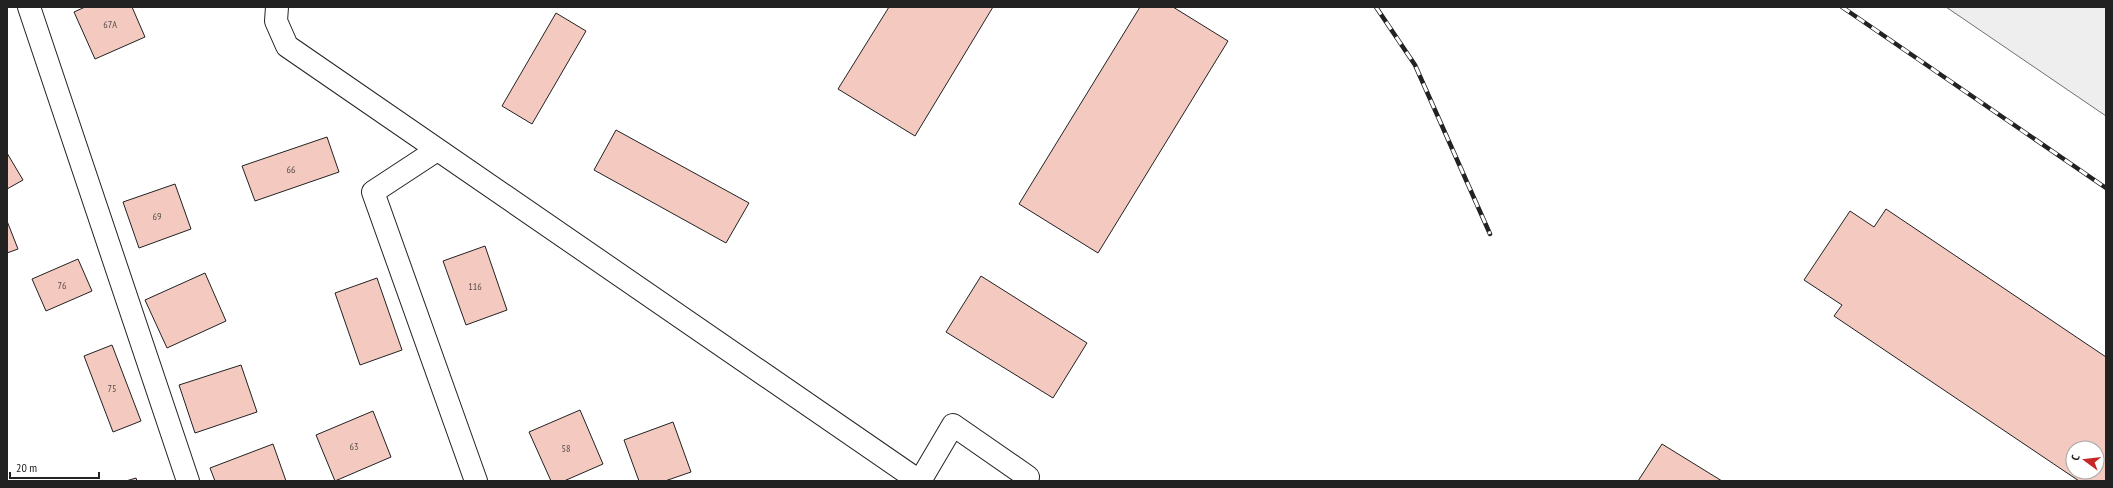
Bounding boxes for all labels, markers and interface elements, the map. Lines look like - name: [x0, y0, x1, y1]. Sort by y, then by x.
- house number: 67А: [103, 18, 117, 31]
- house number: 66: [287, 163, 296, 176]
- house number: 69: [153, 210, 162, 223]
- house number: 76: [58, 279, 67, 292]
- house number: 116: [468, 280, 482, 293]
- house number: 75: [108, 382, 117, 395]
- house number: 63: [350, 440, 359, 453]
- north arrow: [2065, 440, 2105, 480]
- house number: 58: [562, 442, 571, 455]
- text: С: [2068, 453, 2083, 462]
- scale bar: [10, 454, 99, 480]
- text: 20 m: [16, 460, 37, 475]

